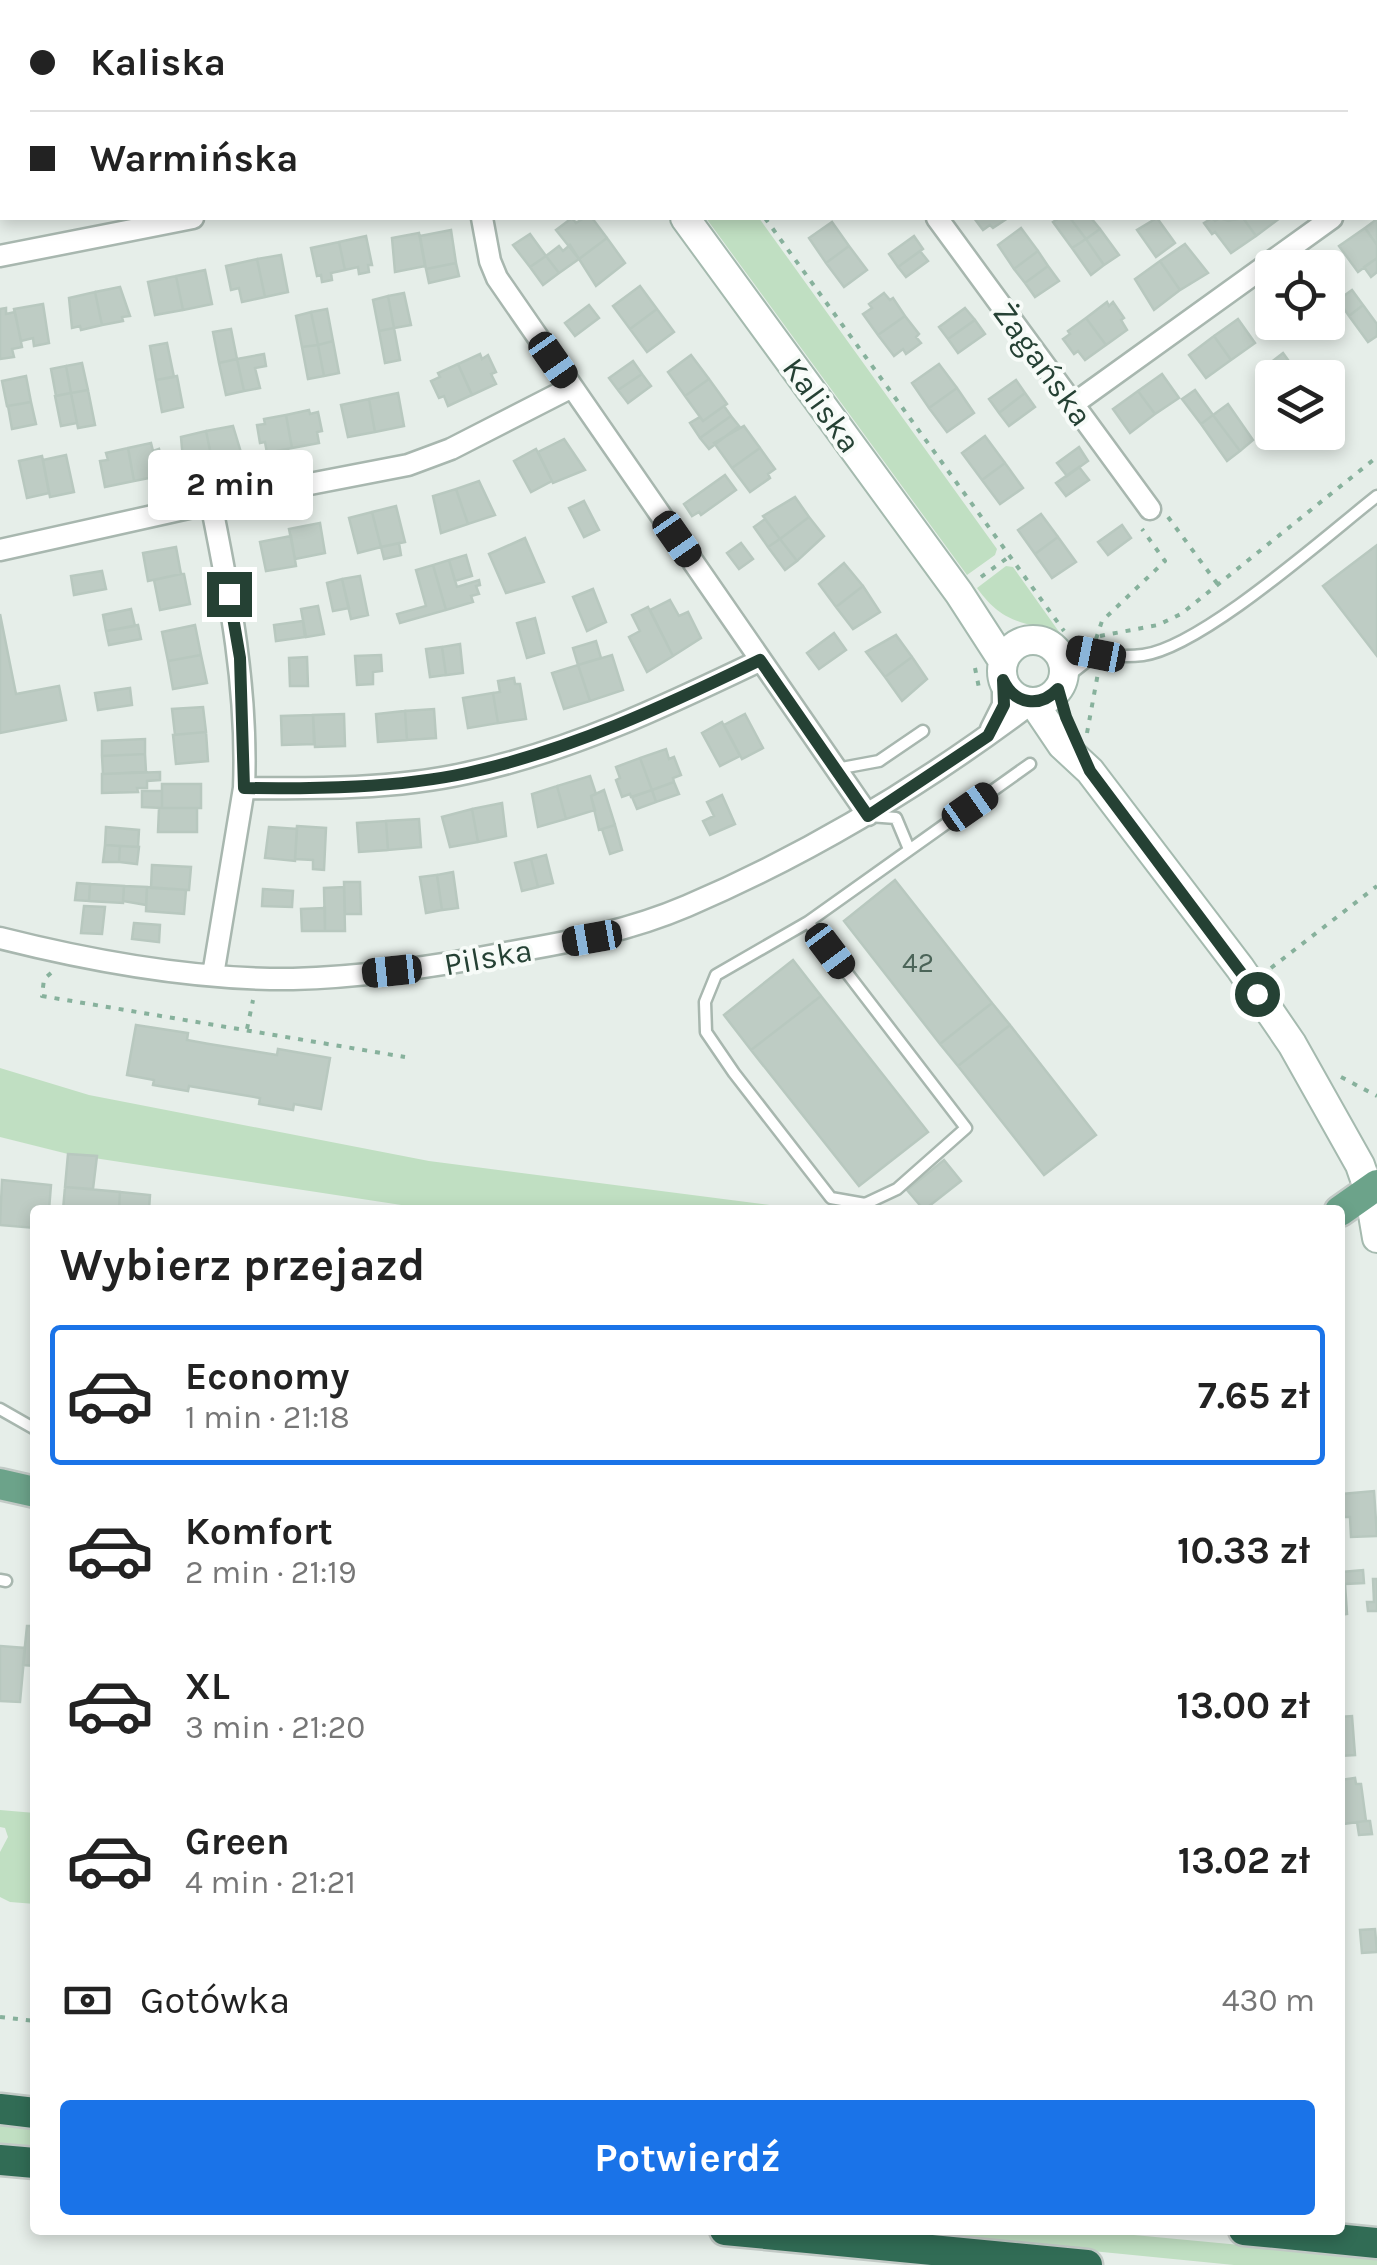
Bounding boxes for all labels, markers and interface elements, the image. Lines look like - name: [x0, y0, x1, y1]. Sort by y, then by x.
- text: Kaliska: [90, 40, 226, 85]
- text: Warmińska: [90, 136, 299, 181]
- map controls: [1255, 250, 1345, 450]
- button: locate: [1255, 250, 1345, 340]
- street label: Żagańska: [985, 295, 1100, 433]
- car: [524, 327, 582, 393]
- street label: Kaliska: [775, 351, 868, 460]
- button: layers: [1255, 360, 1345, 450]
- callout: 2 min: [146, 449, 312, 519]
- text: 2 min: [186, 466, 275, 503]
- car: [648, 506, 706, 572]
- route end: [207, 572, 252, 617]
- car: [1064, 634, 1128, 674]
- car: [937, 778, 1003, 836]
- car: [560, 918, 624, 958]
- car: [800, 918, 860, 984]
- street label: Pilska: [441, 932, 535, 983]
- house number: 42: [902, 946, 934, 979]
- car: [361, 953, 423, 989]
- route start: [1235, 972, 1280, 1017]
- text: Wybierz przejazd: [60, 1239, 425, 1291]
- icon: car: [65, 1350, 155, 1440]
- text: Economy: [185, 1354, 349, 1399]
- text: 7.65 zł: [1198, 1373, 1310, 1418]
- text: 1 min · 21:18: [185, 1399, 350, 1436]
- icon: car: [65, 1505, 155, 1595]
- text: Komfort: [185, 1509, 333, 1554]
- text: 10.33 zł: [1177, 1528, 1310, 1573]
- text: 2 min · 21:19: [185, 1554, 356, 1591]
- icon: car: [65, 1660, 155, 1750]
- text: XL: [185, 1664, 230, 1709]
- text: 13.00 zł: [1177, 1683, 1310, 1728]
- text: 3 min · 21:20: [185, 1709, 365, 1746]
- icon: car: [65, 1815, 155, 1905]
- text: Green: [185, 1819, 290, 1864]
- text: 13.02 zł: [1178, 1838, 1310, 1883]
- text: 4 min · 21:21: [185, 1864, 356, 1901]
- icon: cash: [60, 1973, 115, 2028]
- text: Gotówka: [140, 1978, 290, 2023]
- text: 430 m: [1222, 1982, 1315, 2019]
- button: Potwierdź: [60, 2100, 1315, 2215]

